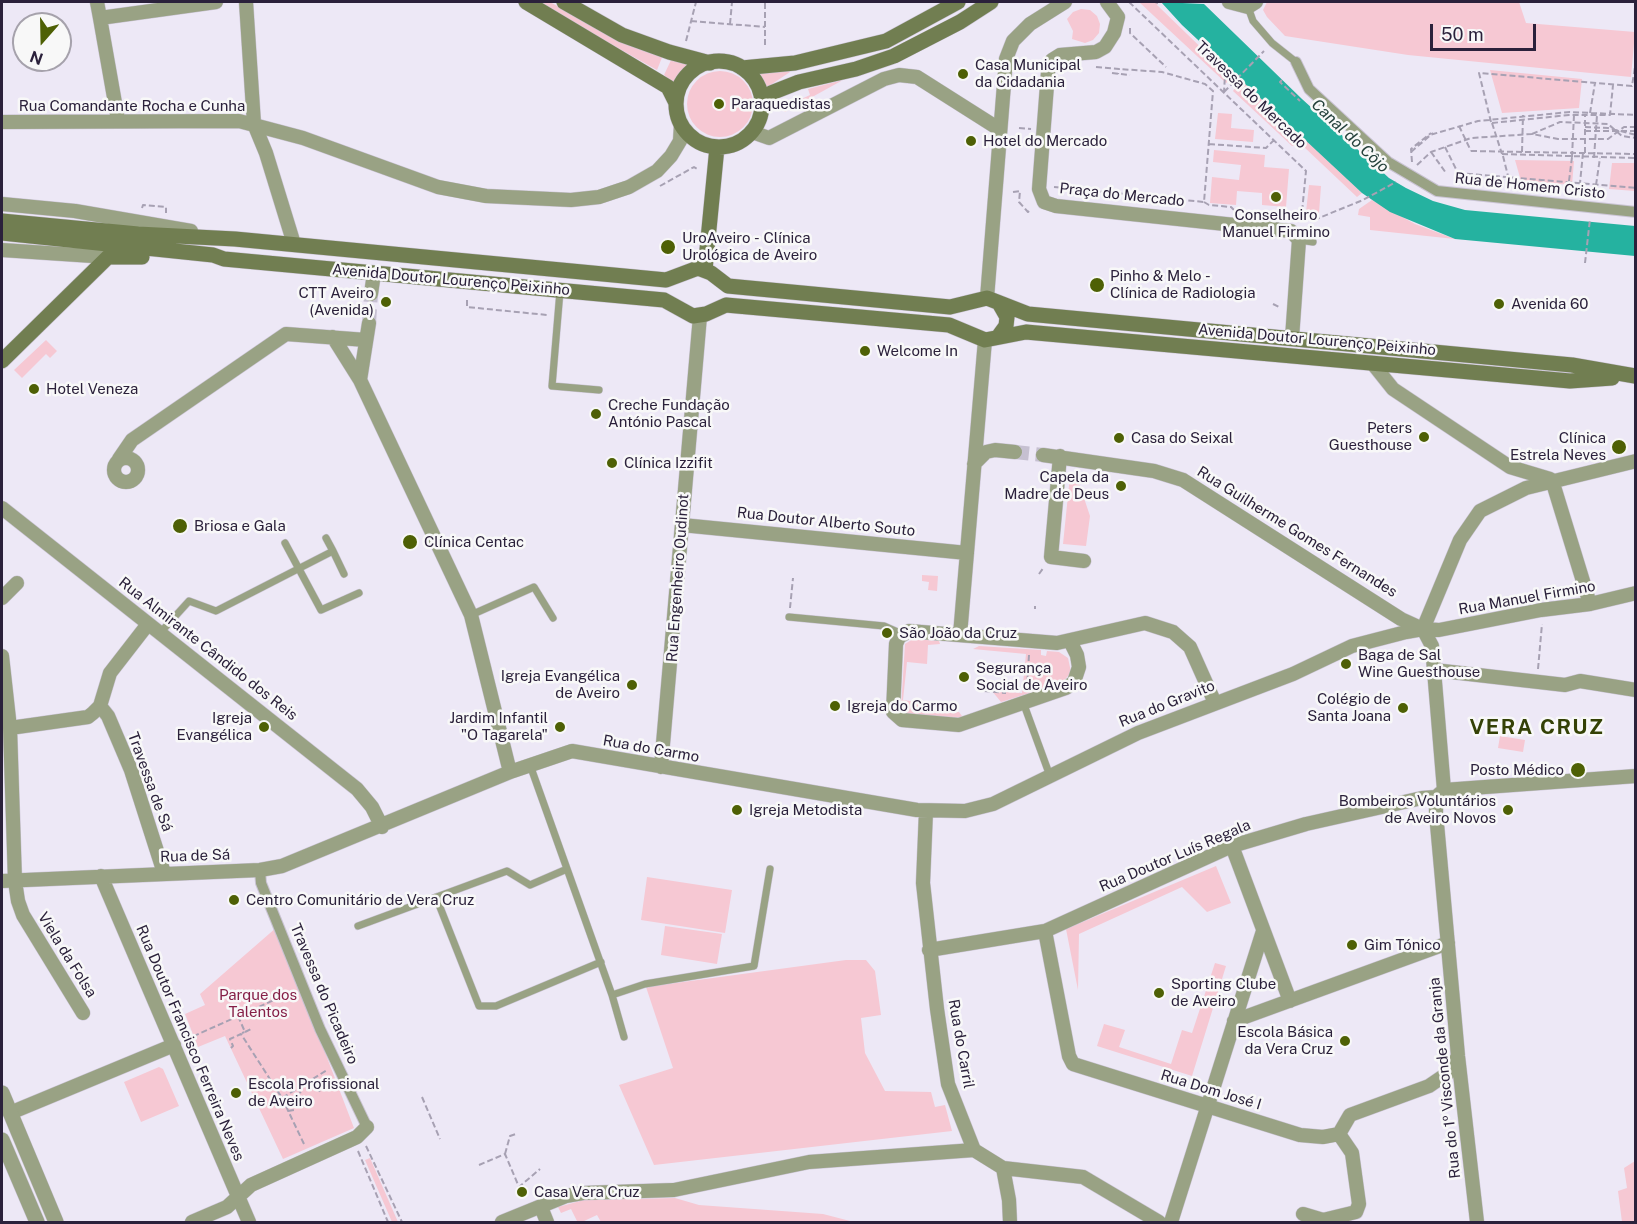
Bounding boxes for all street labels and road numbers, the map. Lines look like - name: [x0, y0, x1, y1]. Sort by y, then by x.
- street label: Travessa do Mercado: [1192, 37, 1310, 153]
- street label: Rua Comandante Rocha e Cunha: [19, 97, 245, 115]
- street label: Rua de Homem Cristo: [1454, 169, 1606, 203]
- street label: Praça do Mercado: [1059, 179, 1185, 211]
- street label: Avenida Doutor Lourenço Peixinho: [331, 261, 571, 299]
- street label: Avenida Doutor Lourenço Peixinho: [1197, 321, 1437, 359]
- street label: Rua Guilherme Gomes Fernandes: [1194, 463, 1400, 601]
- street label: Rua Engenheiro Oudinot: [663, 493, 693, 663]
- street label: Rua Doutor Alberto Souto: [736, 504, 916, 540]
- street label: Rua Almirante Cândido dos Reis: [115, 574, 301, 724]
- street label: Rua Manuel Firmino: [1457, 577, 1597, 619]
- street label: Rua do Gravito: [1116, 677, 1218, 731]
- street label: Travessa de Sá: [124, 730, 176, 834]
- street label: Rua do Carmo: [601, 732, 701, 766]
- street label: Rua Doutor Luís Regala: [1097, 816, 1253, 896]
- street label: Rua de Sá: [160, 846, 230, 866]
- street label: Viela da Folsa: [34, 909, 100, 1001]
- street label: Travessa do Picadeiro: [286, 921, 362, 1067]
- street label: Rua Doutor Francisco Ferreira Neves: [132, 922, 248, 1164]
- street label: Rua do 1º Visconde da Granja: [1425, 977, 1465, 1179]
- street label: Rua do Carril: [944, 998, 978, 1090]
- street label: Rua Dom José I: [1158, 1066, 1264, 1114]

